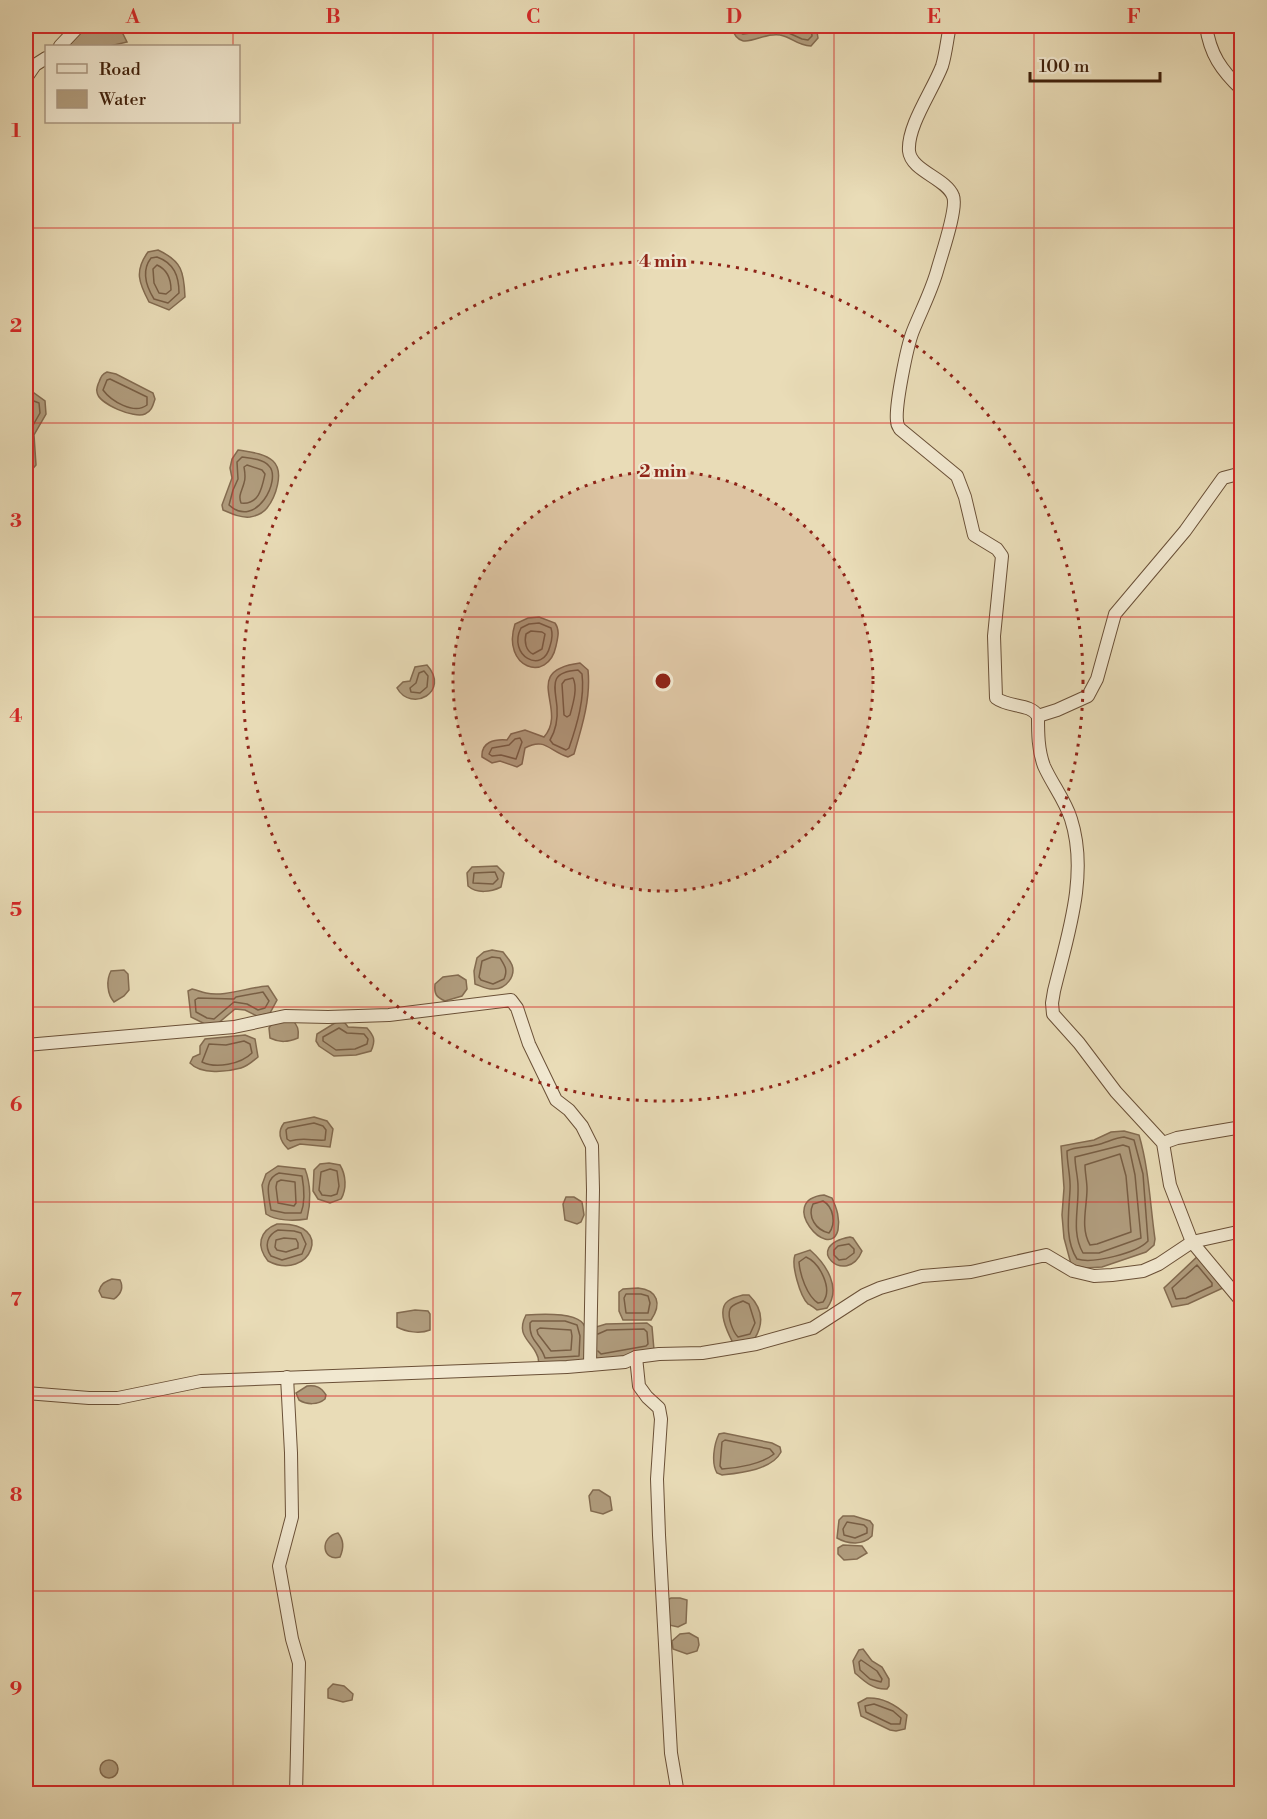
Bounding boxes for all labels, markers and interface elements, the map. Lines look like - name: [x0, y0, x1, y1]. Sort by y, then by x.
- text: A: [125, 5, 141, 30]
- text: B: [325, 5, 341, 30]
- text: C: [526, 5, 540, 30]
- text: D: [726, 5, 742, 30]
- text: E: [927, 5, 941, 30]
- text: F: [1127, 5, 1141, 30]
- legend: [45, 45, 240, 123]
- scale bar: [1030, 45, 1160, 83]
- text: 100 m: [1039, 55, 1090, 78]
- text: Road: [99, 58, 142, 81]
- text: Water: [98, 88, 147, 111]
- text: 1: [11, 119, 21, 144]
- text: 4 min: [639, 250, 687, 273]
- text: 2: [10, 314, 22, 339]
- text: 2 min: [639, 460, 687, 483]
- text: 3: [10, 509, 22, 534]
- centre of rings: [653, 671, 673, 691]
- text: 4: [9, 704, 23, 729]
- text: 5: [10, 898, 22, 923]
- text: 6: [10, 1093, 23, 1118]
- text: 7: [10, 1288, 22, 1313]
- text: 8: [10, 1483, 23, 1508]
- text: 9: [10, 1677, 22, 1702]

